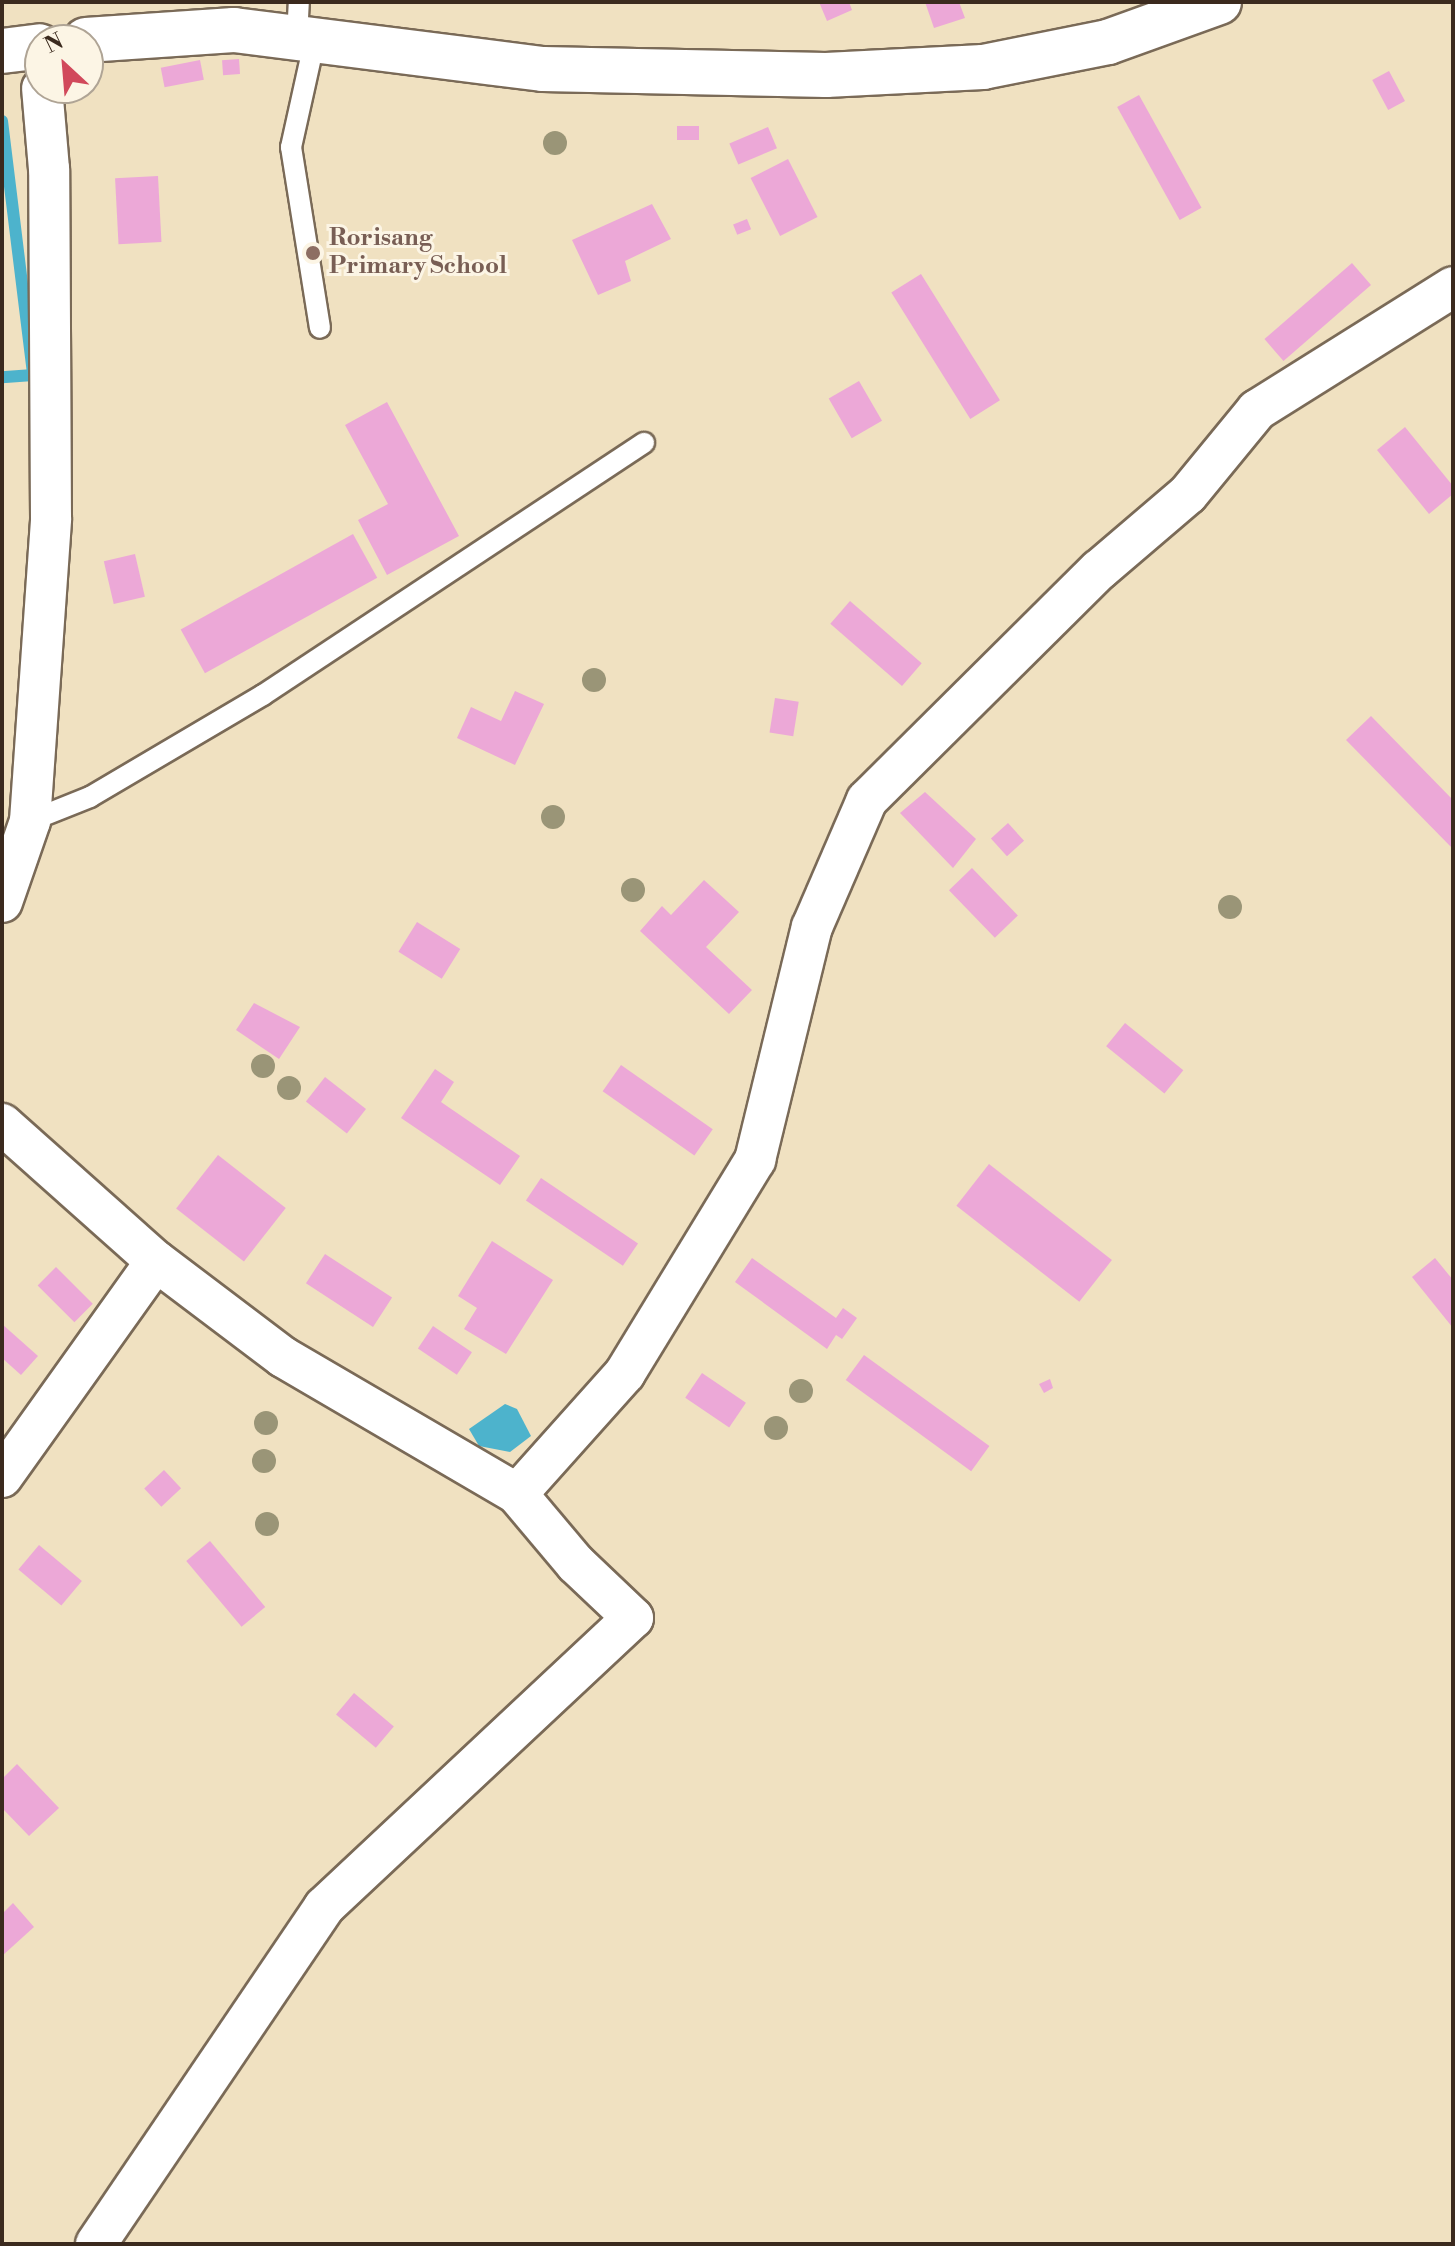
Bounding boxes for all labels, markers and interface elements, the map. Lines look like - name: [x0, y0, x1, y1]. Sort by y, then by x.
- north arrow: [24, 24, 104, 104]
- text: N: [40, 28, 68, 60]
- place label: Rorisang Primary School: [329, 225, 507, 281]
- marker: Rorisang Primary School: [304, 244, 322, 262]

